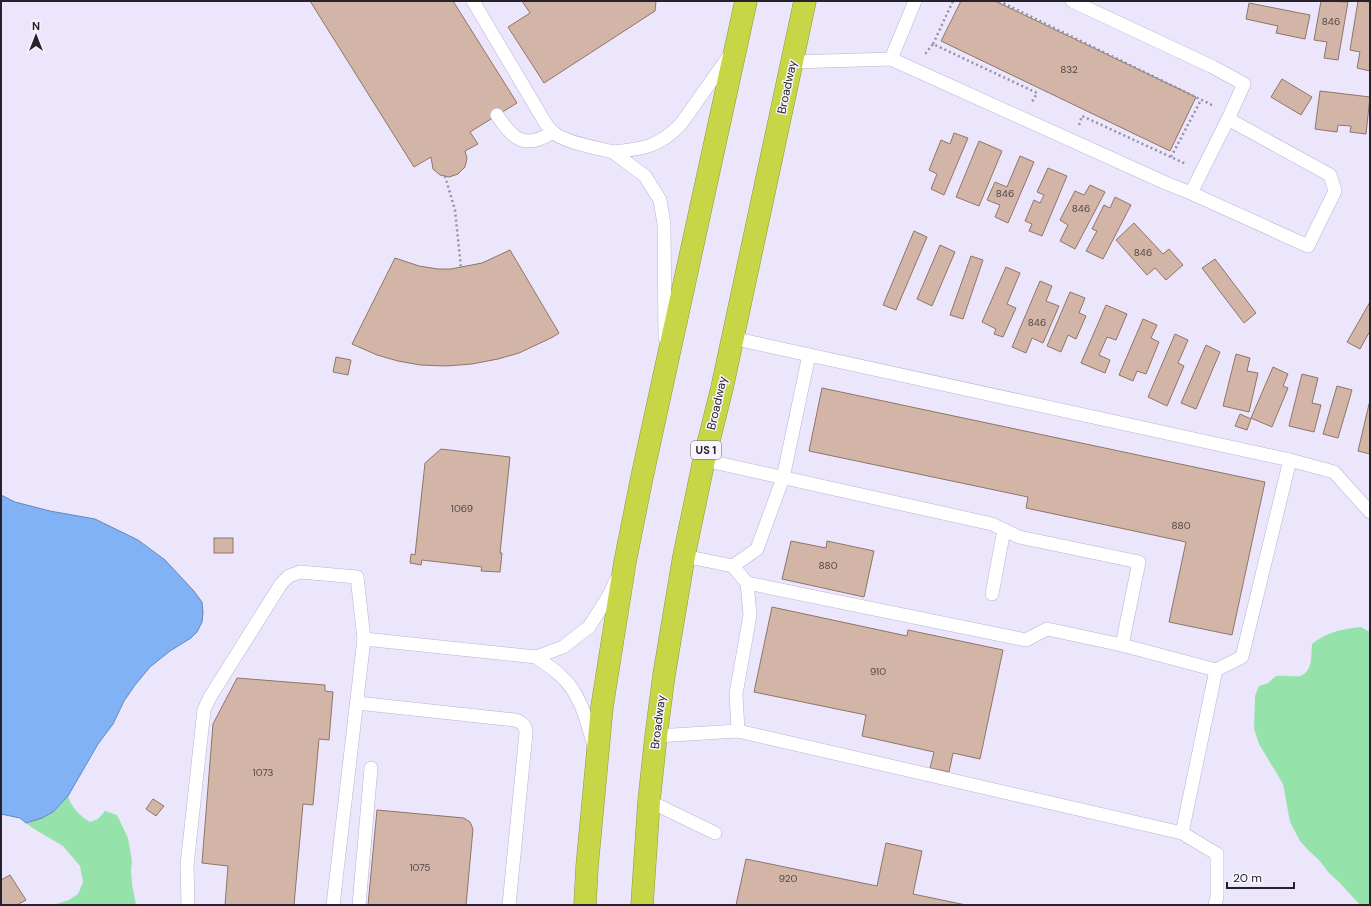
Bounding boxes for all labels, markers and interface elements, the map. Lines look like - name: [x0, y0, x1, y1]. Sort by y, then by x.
- house number: 846: [1322, 15, 1340, 28]
- north arrow: [16, 16, 56, 56]
- text: N: [32, 19, 40, 33]
- street label: Broadway: [774, 58, 801, 115]
- house number: 832: [1060, 63, 1078, 76]
- house number: 846: [996, 187, 1014, 200]
- house number: 846: [1072, 202, 1090, 215]
- house number: 846: [1134, 246, 1152, 259]
- house number: 846: [1028, 316, 1046, 329]
- street label: Broadway: [703, 374, 731, 431]
- road number: US 1: [691, 441, 721, 459]
- house number: 1069: [451, 502, 473, 515]
- house number: 880: [1172, 519, 1191, 532]
- house number: 880: [819, 559, 838, 572]
- house number: 910: [870, 665, 886, 678]
- street label: Broadway: [647, 694, 669, 750]
- house number: 1073: [253, 766, 273, 779]
- house number: 1075: [410, 861, 430, 874]
- scale bar: [1227, 864, 1294, 890]
- text: 20 m: [1233, 870, 1262, 886]
- house number: 920: [779, 872, 797, 885]

